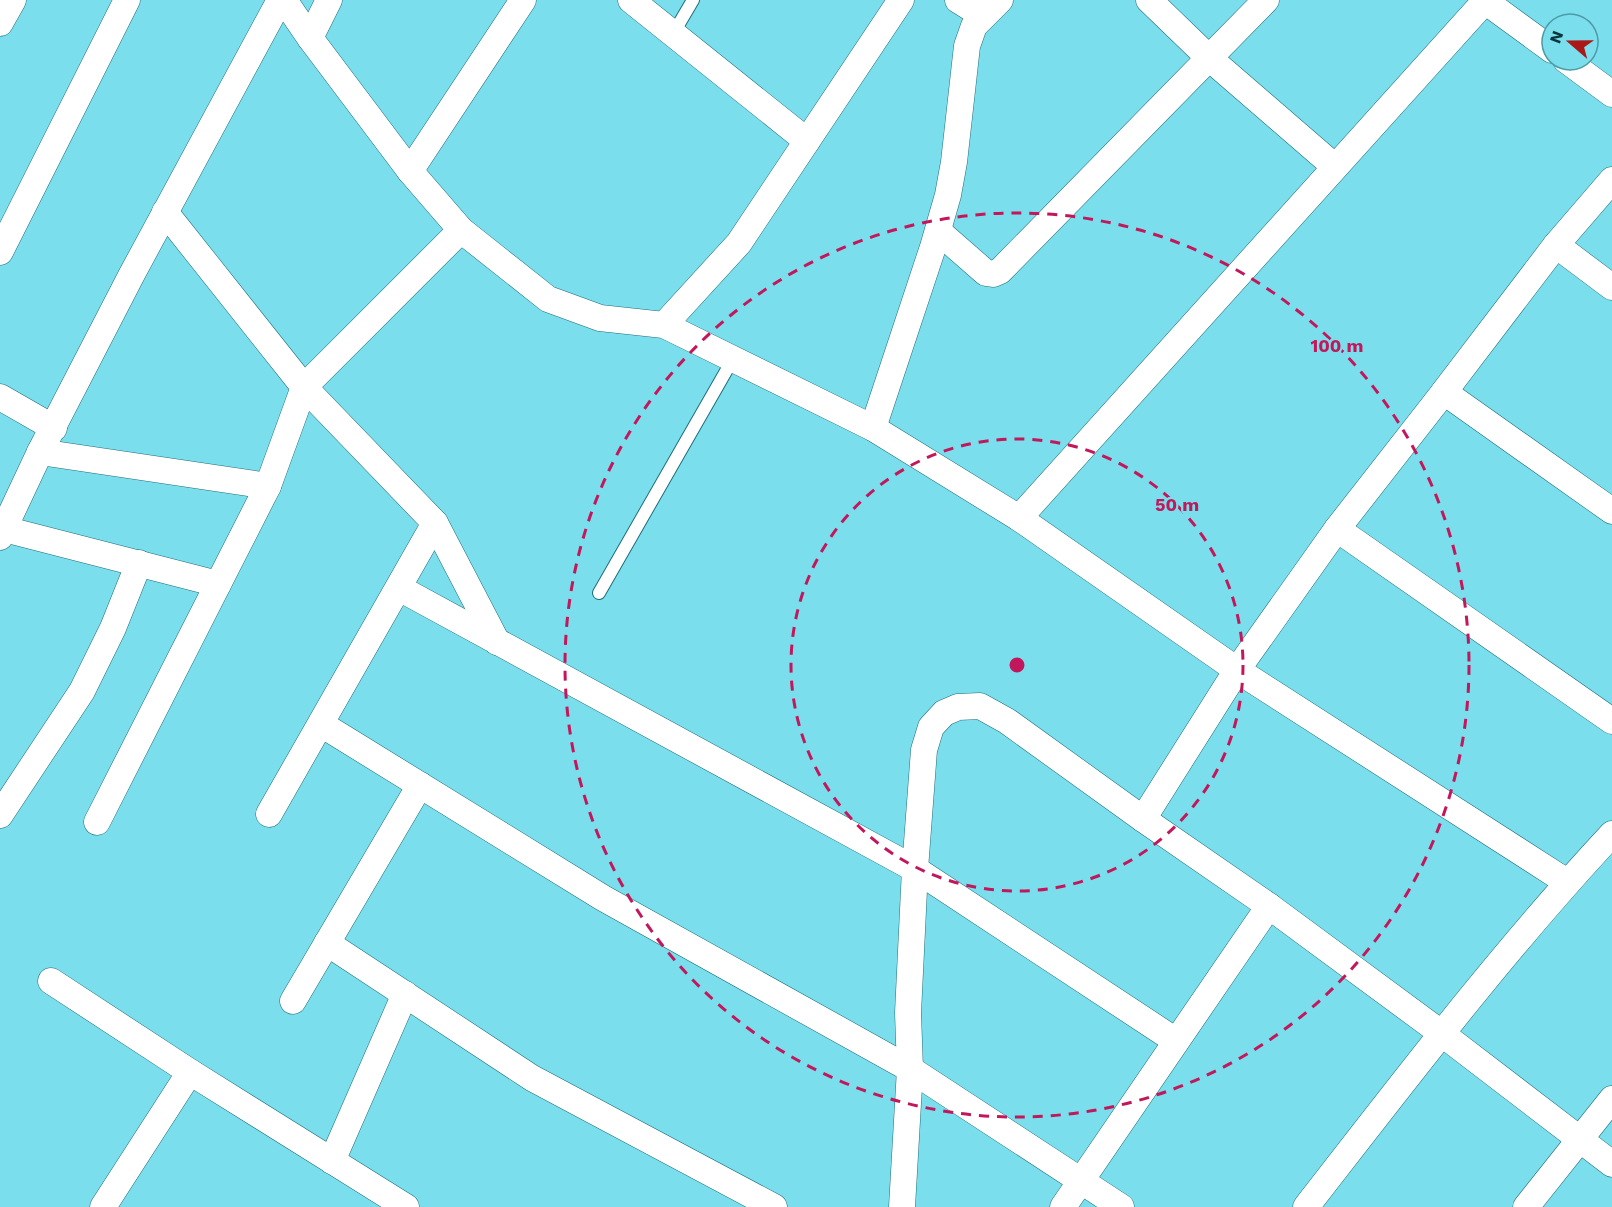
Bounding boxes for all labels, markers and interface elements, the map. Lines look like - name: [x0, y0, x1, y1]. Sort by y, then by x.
- north arrow: [1540, 12, 1600, 72]
- text: N: [1545, 28, 1567, 46]
- text: 100 m: [1310, 335, 1364, 356]
- text: 50 m: [1155, 494, 1199, 515]
- centre of rings: [1007, 655, 1027, 675]

